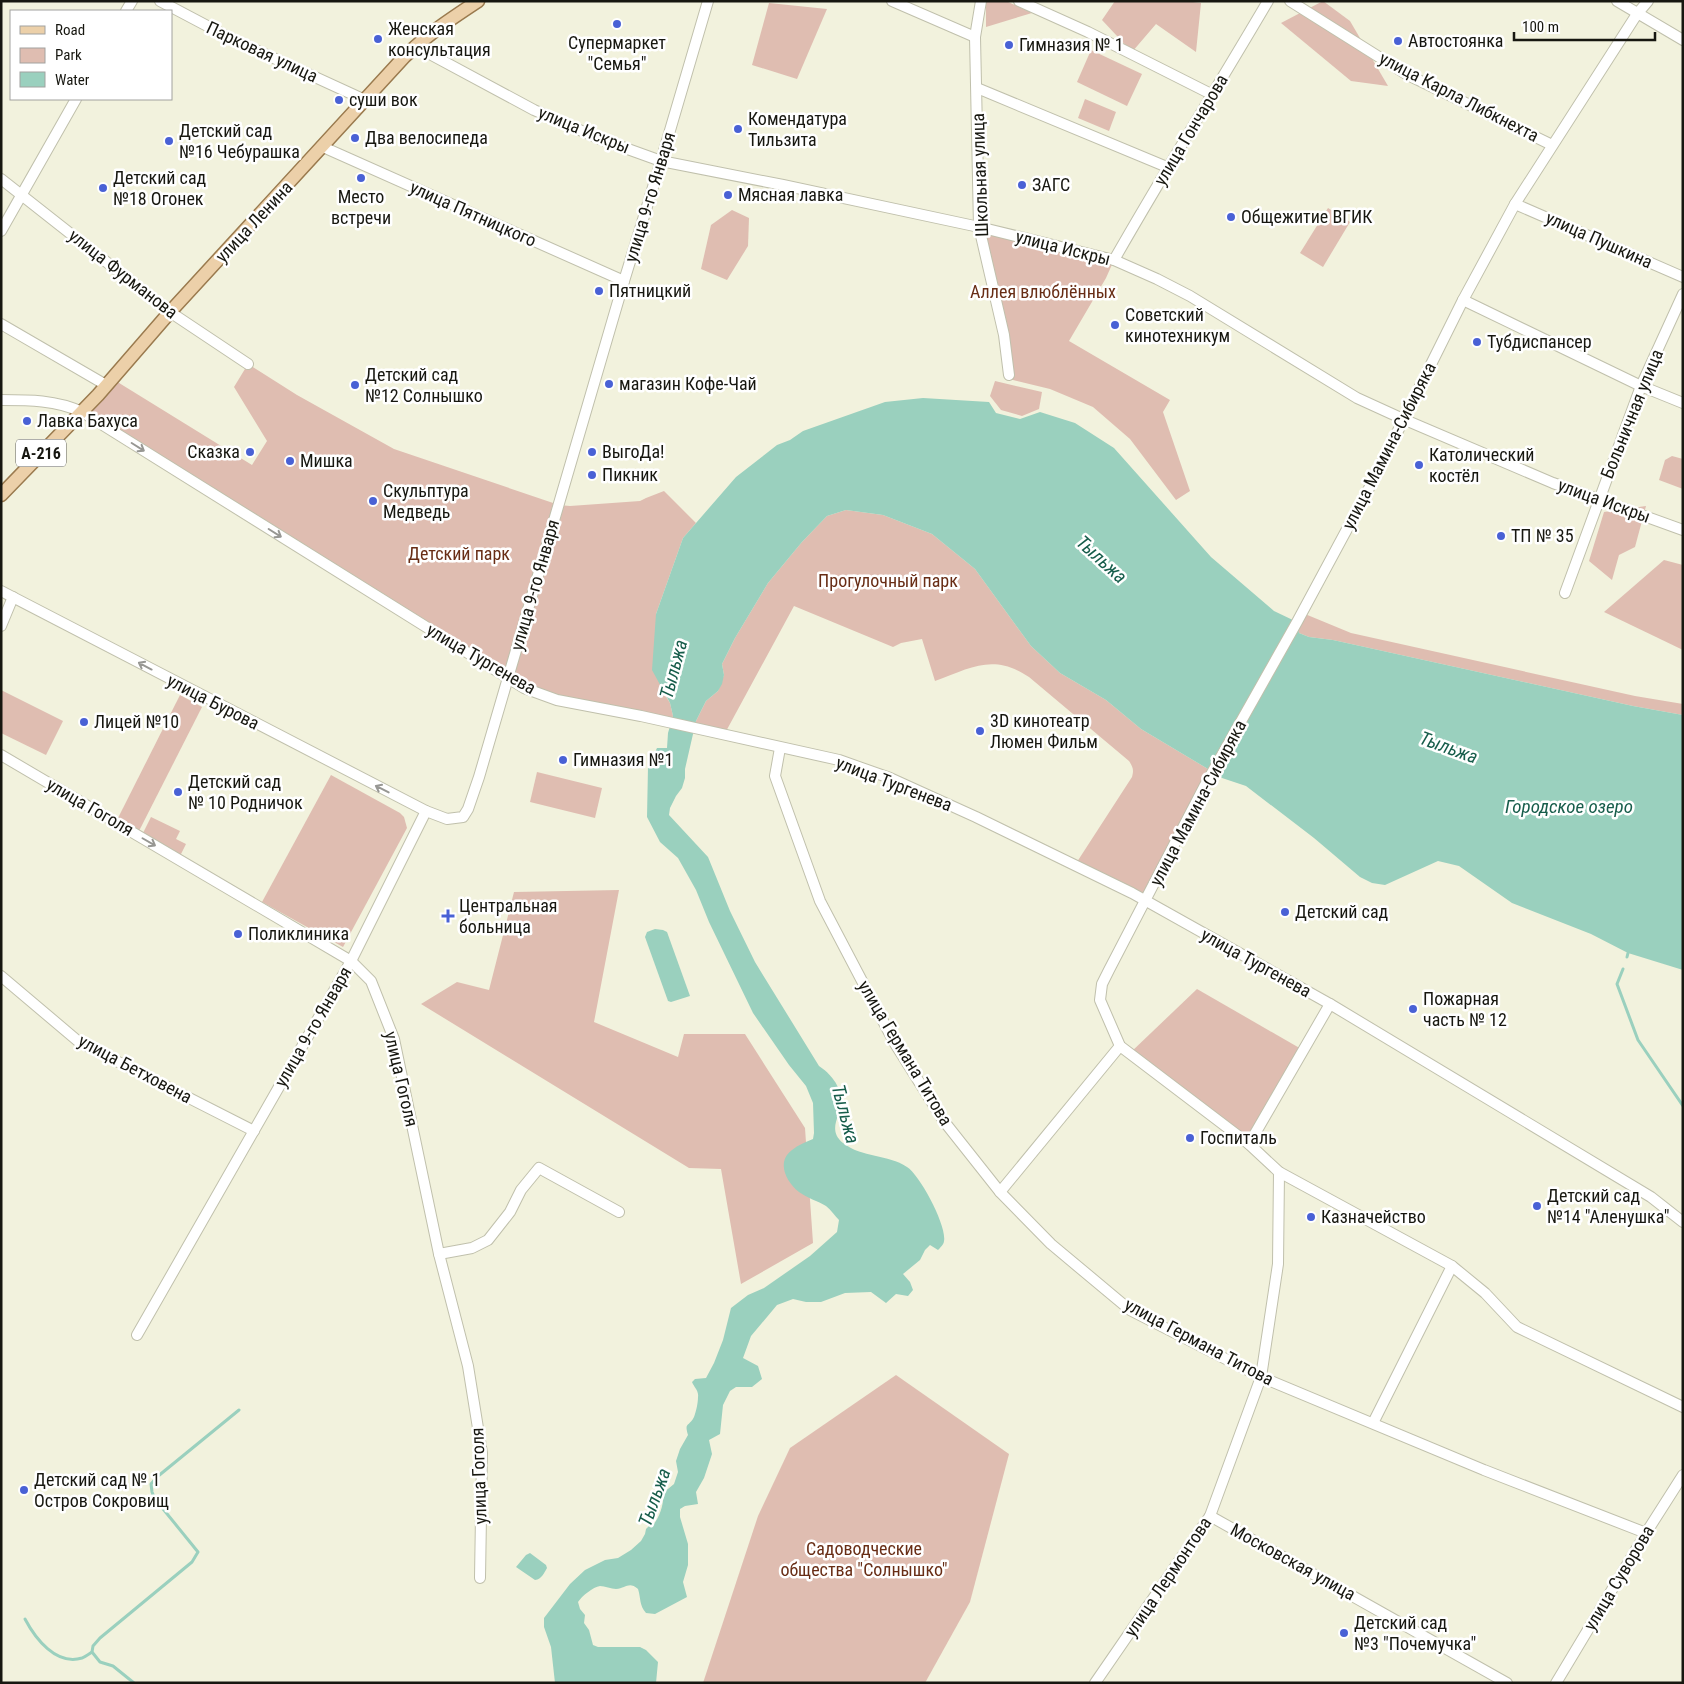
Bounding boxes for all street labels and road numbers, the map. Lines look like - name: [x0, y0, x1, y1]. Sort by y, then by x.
- street label: Парковая улица: [203, 17, 321, 86]
- street label: улица Карла Либкнехта: [1376, 47, 1542, 146]
- street label: улица Гончарова: [1149, 70, 1232, 189]
- street label: улица Искры: [535, 102, 633, 157]
- street label: Школьная улица: [967, 113, 992, 237]
- street label: улица 9-го Января: [620, 129, 679, 265]
- street label: улица Пятницкого: [407, 176, 540, 251]
- street label: улица Ленина: [211, 177, 297, 267]
- street label: улица Пушкина: [1543, 207, 1656, 272]
- street label: улица Фурманова: [65, 225, 182, 323]
- street label: улица Искры: [1014, 226, 1113, 269]
- street label: Больничная улица: [1596, 346, 1667, 482]
- street label: улица Мамина-Сибиряка: [1337, 359, 1440, 533]
- road number: А-216: [16, 439, 66, 466]
- street label: улица Искры: [1555, 474, 1653, 527]
- street label: улица 9-го Января: [506, 517, 563, 653]
- street label: улица Тургенева: [423, 619, 540, 698]
- street label: улица Бурова: [164, 669, 263, 734]
- street label: улица Мамина-Сибиряка: [1145, 716, 1250, 889]
- street label: улица Тургенева: [833, 752, 955, 815]
- street label: улица Гоголя: [43, 773, 138, 840]
- street label: улица Тургенева: [1198, 924, 1315, 1001]
- street label: улица 9-го Января: [270, 963, 355, 1091]
- street label: улица Германа Титова: [854, 976, 957, 1129]
- street label: улица Гоголя: [380, 1029, 423, 1129]
- street label: улица Бетховена: [75, 1030, 196, 1107]
- street label: улица Германа Титова: [1121, 1293, 1277, 1390]
- street label: улица Гоголя: [466, 1427, 491, 1525]
- street label: улица Лермонтова: [1120, 1513, 1215, 1641]
- street label: Московская улица: [1227, 1519, 1359, 1605]
- street label: улица Суворова: [1579, 1521, 1658, 1634]

